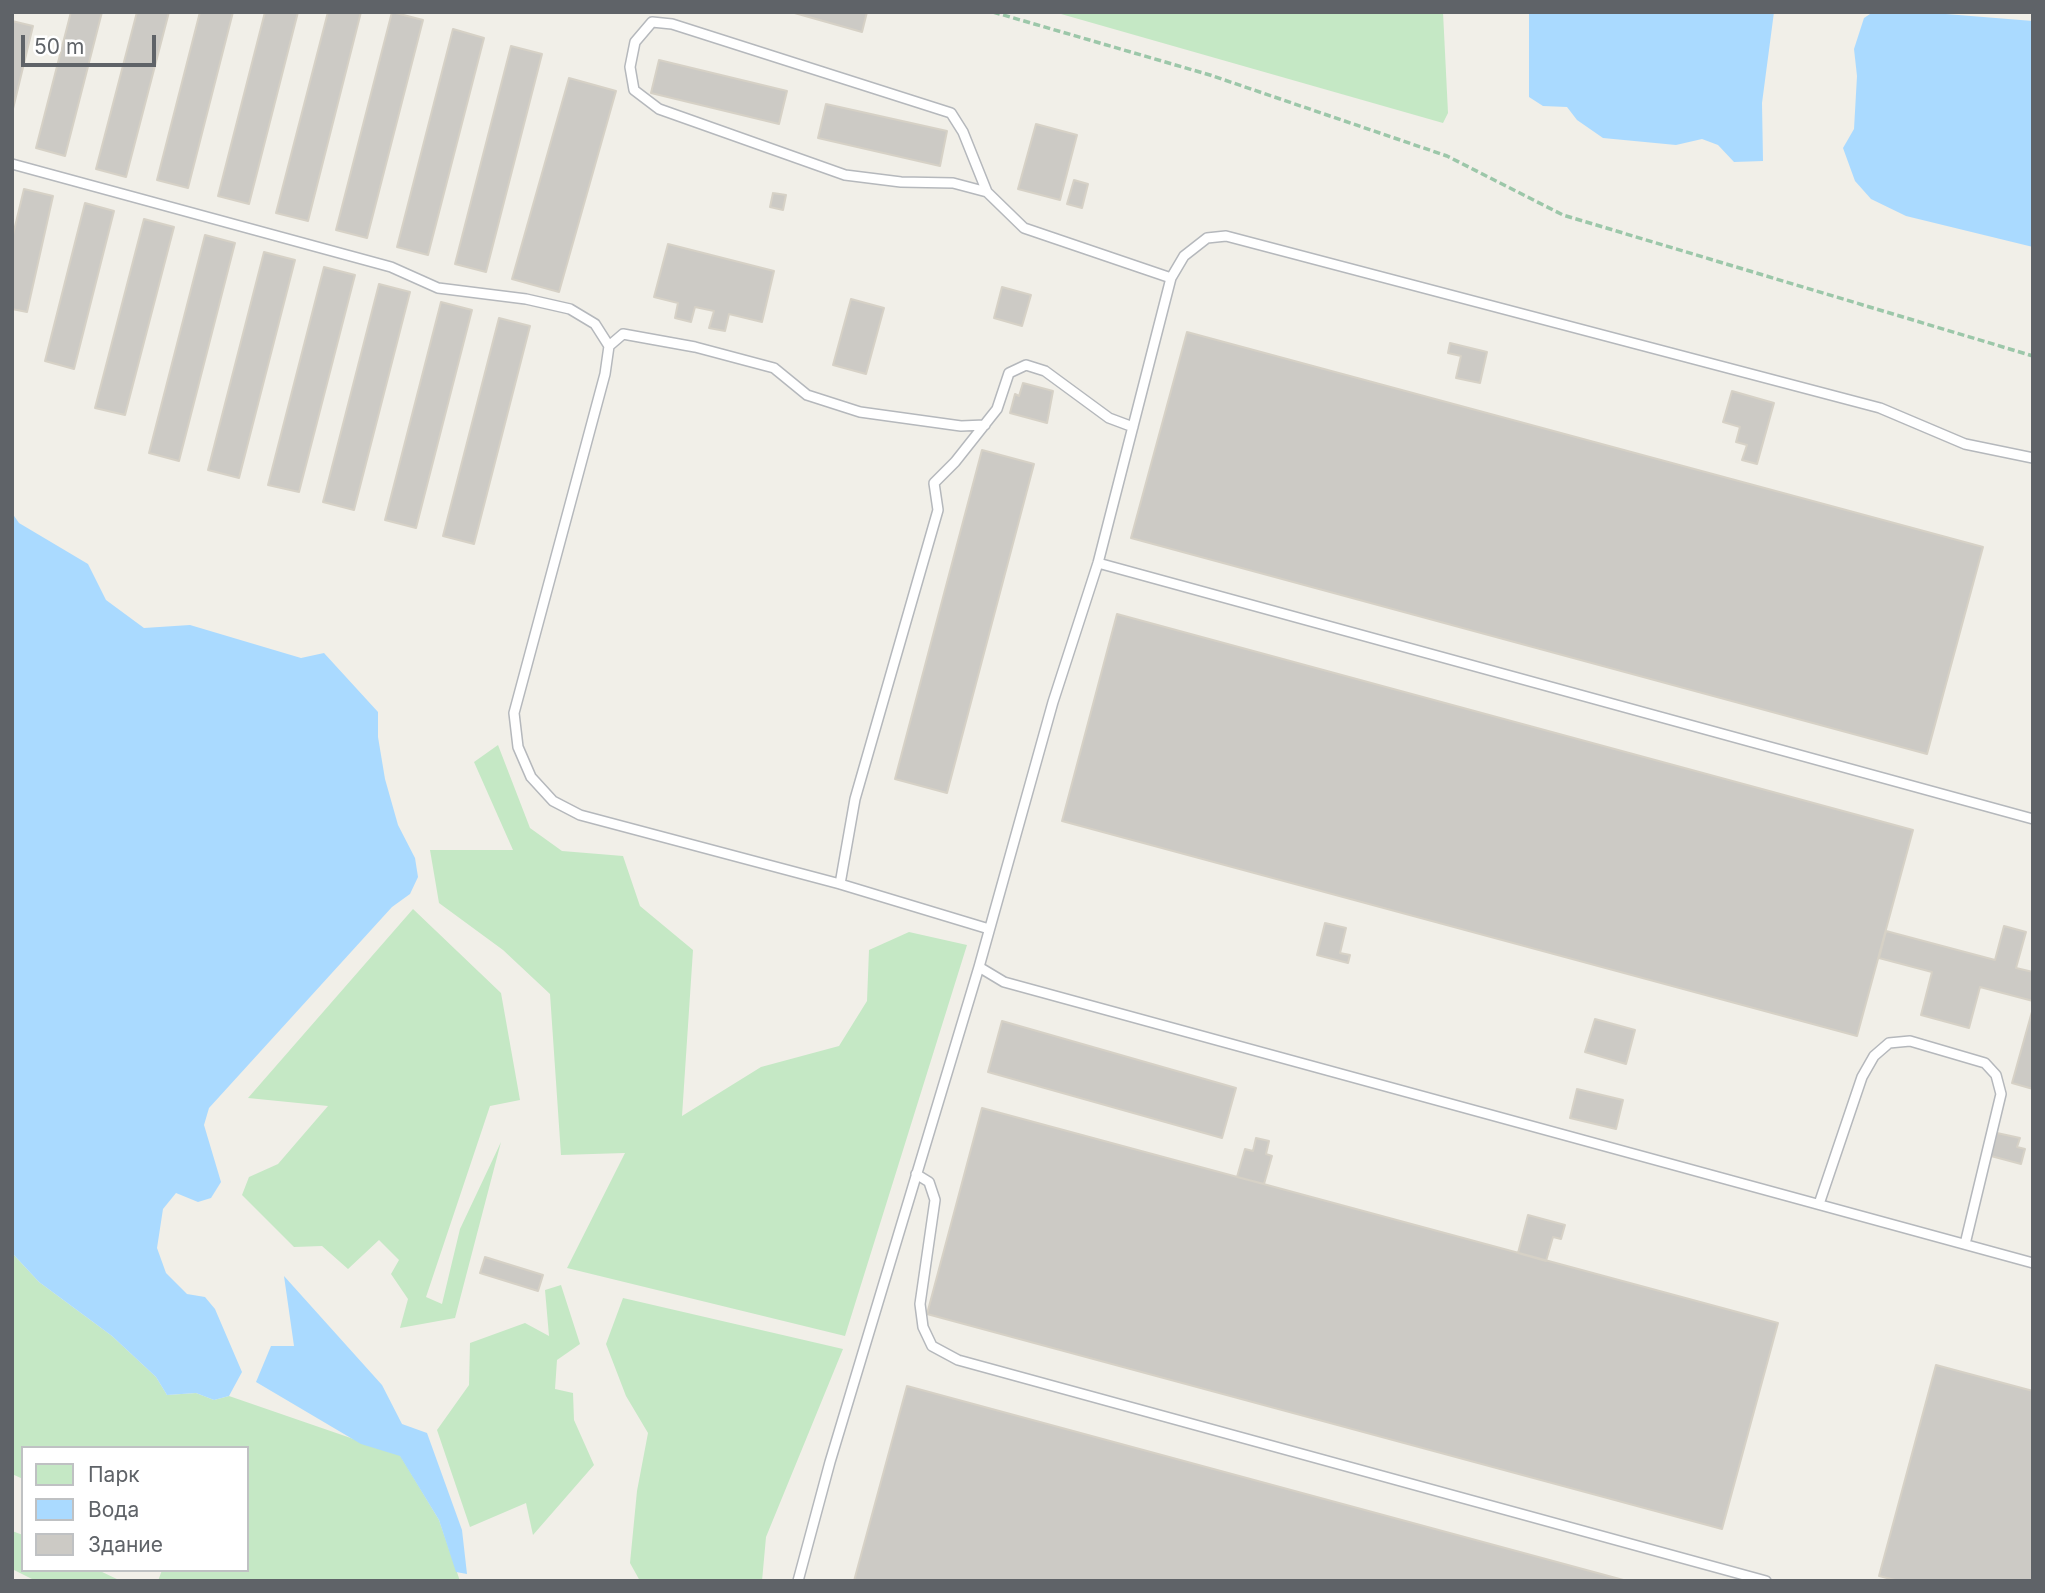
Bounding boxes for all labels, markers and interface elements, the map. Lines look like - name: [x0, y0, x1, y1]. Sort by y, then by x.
- scale bar: [24, 21, 159, 65]
- text: 50 m: [34, 34, 84, 59]
- legend: [21, 1446, 248, 1572]
- text: Парк: [88, 1462, 140, 1487]
- text: Вода: [88, 1497, 139, 1522]
- text: Здание: [88, 1532, 163, 1557]

